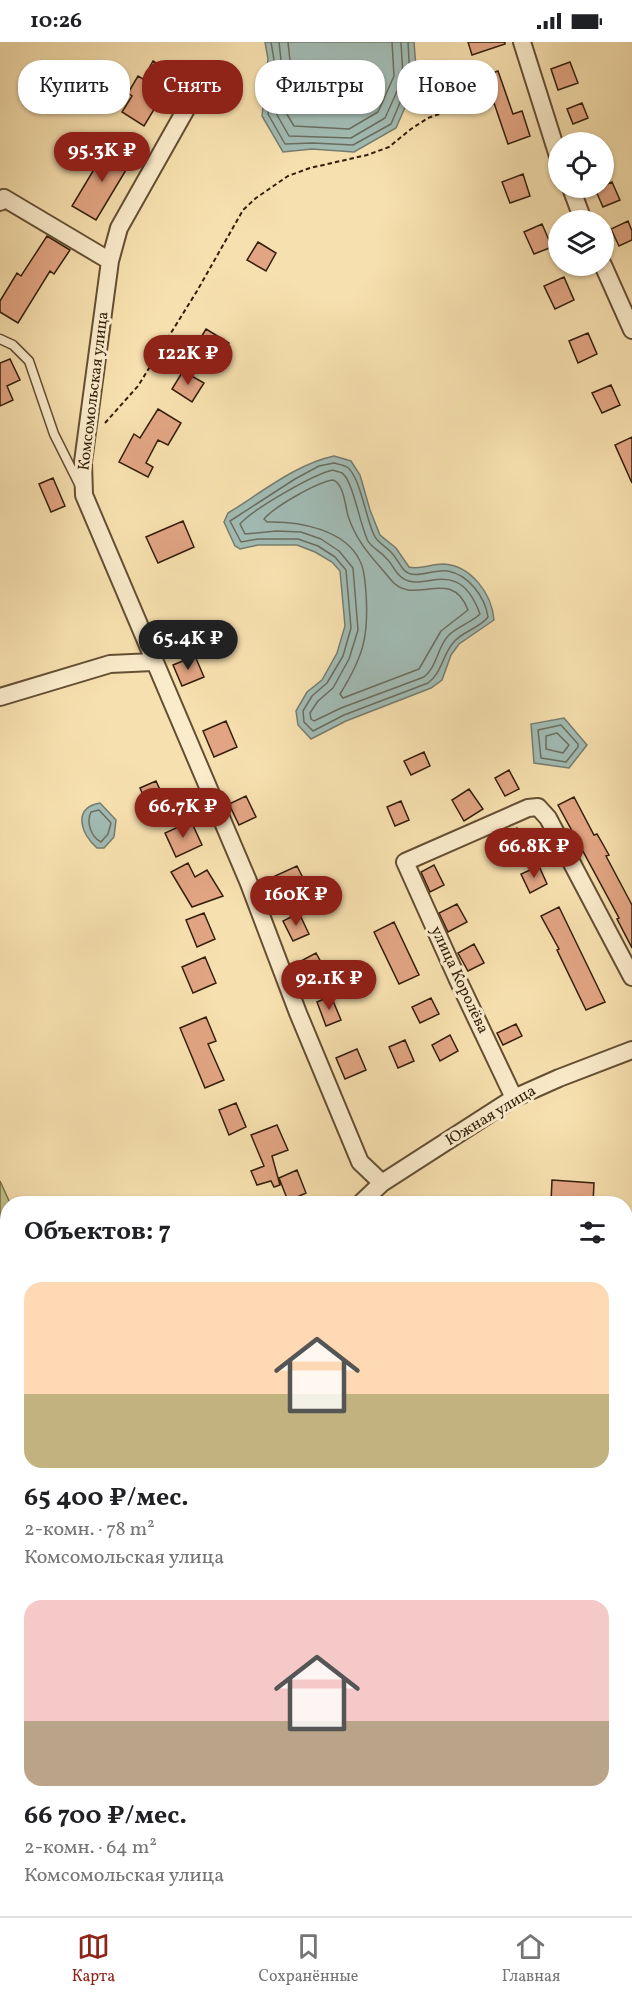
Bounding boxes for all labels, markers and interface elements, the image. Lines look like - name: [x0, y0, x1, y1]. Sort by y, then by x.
- text: 10:26: [30, 6, 82, 37]
- chip: Купить: [18, 60, 130, 114]
- chip: Снять: [142, 60, 243, 114]
- chip: Фильтры: [255, 60, 385, 114]
- chip: Новое: [397, 60, 498, 114]
- pin: 95.3K ₽: [47, 132, 157, 183]
- map controls: [548, 132, 614, 276]
- button: locate: [548, 132, 614, 198]
- text: 95.3K ₽: [68, 137, 136, 165]
- button: layers: [548, 210, 614, 276]
- street label: Комсомольская улица: [73, 310, 115, 472]
- pin: 122K ₽: [139, 335, 237, 386]
- text: 122K ₽: [157, 340, 219, 368]
- pin: 65.4K ₽: [133, 620, 243, 671]
- text: 65.4K ₽: [153, 625, 223, 653]
- pin: 66.7K ₽: [128, 788, 238, 839]
- text: 66.7K ₽: [149, 793, 217, 821]
- pin: 66.8K ₽: [479, 828, 589, 879]
- text: 66.8K ₽: [499, 833, 569, 861]
- pin: 160K ₽: [247, 876, 345, 927]
- text: 160K ₽: [264, 881, 328, 909]
- street label: улица Королёва: [424, 923, 494, 1037]
- pin: 92.1K ₽: [274, 960, 384, 1011]
- text: 92.1K ₽: [295, 965, 363, 993]
- street label: Южная улица: [442, 1080, 541, 1152]
- text: Объектов: 7: [24, 1214, 171, 1250]
- icon: filters: [576, 1216, 609, 1249]
- icon: home: [263, 1321, 371, 1429]
- text: 65 400 ₽/мес.: [24, 1480, 189, 1516]
- text: 2-комн. · 78 m²: [24, 1516, 155, 1544]
- text: Комсомольская улица: [24, 1544, 224, 1572]
- icon: home: [263, 1639, 371, 1747]
- text: 66 700 ₽/мес.: [24, 1798, 187, 1834]
- text: 2-комн. · 64 m²: [24, 1834, 157, 1862]
- text: Комсомольская улица: [24, 1862, 224, 1890]
- tab: Карта: [72, 1930, 115, 1988]
- tab: Сохранённые: [259, 1930, 358, 1988]
- tab: Главная: [502, 1930, 560, 1988]

